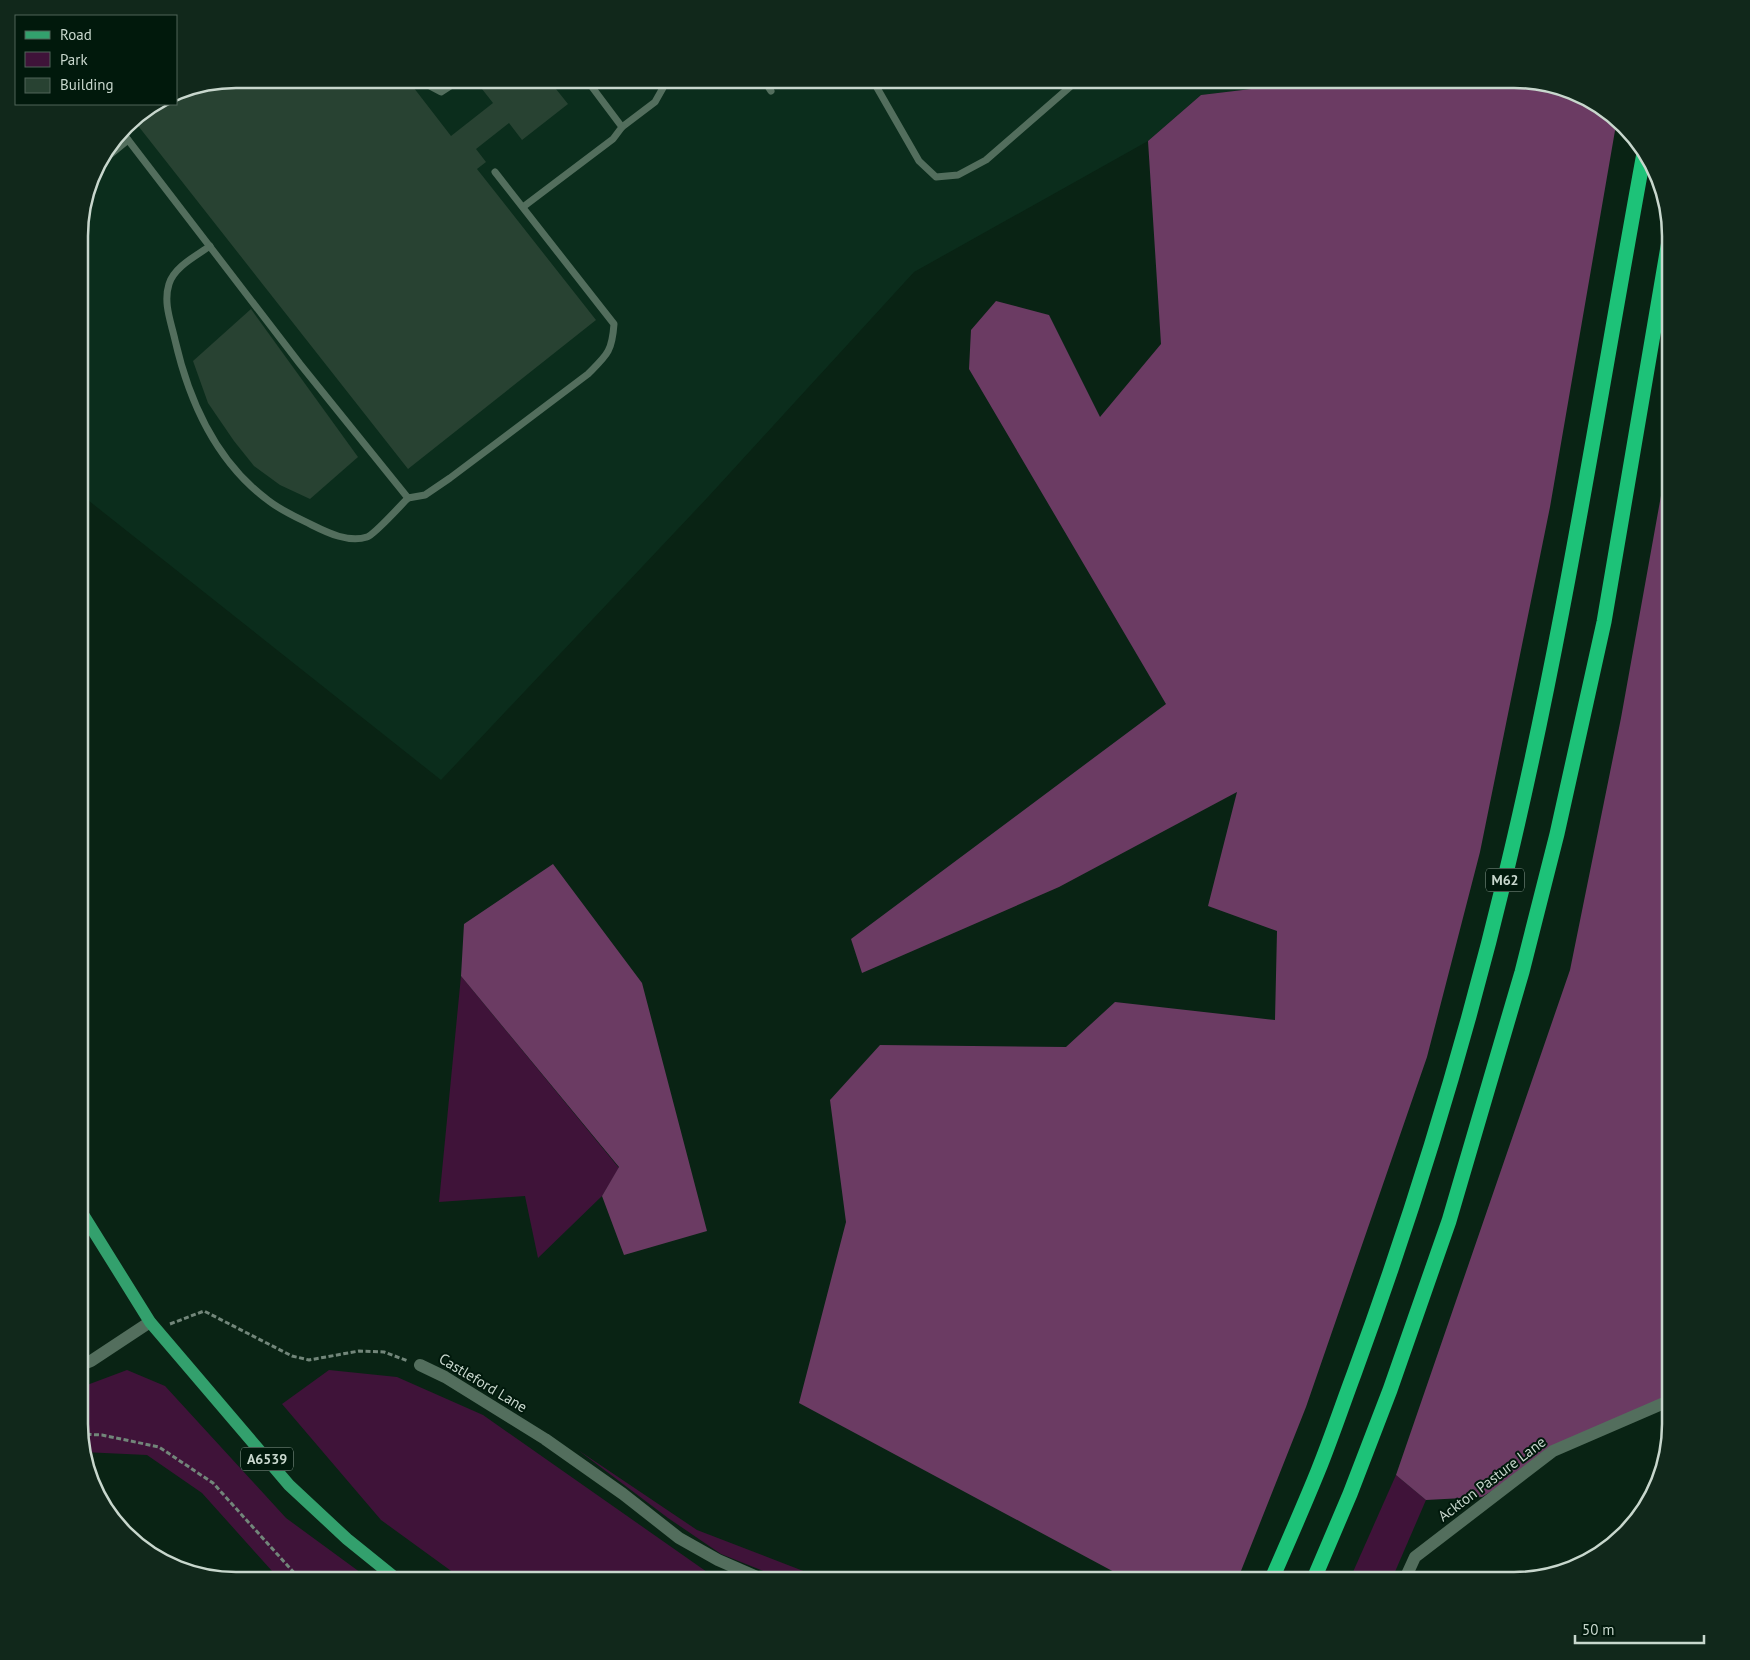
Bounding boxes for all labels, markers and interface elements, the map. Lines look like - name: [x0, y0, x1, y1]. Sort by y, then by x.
- legend: [15, 15, 178, 105]
- text: Road: [60, 25, 92, 44]
- text: Park: [60, 50, 88, 69]
- text: Building: [60, 75, 114, 94]
- road number: M62: [1486, 868, 1524, 892]
- street label: Castleford Lane: [436, 1349, 531, 1416]
- street label: Ackton Pasture Lane: [1434, 1432, 1549, 1525]
- road number: A6539: [241, 1448, 293, 1470]
- scale bar: [1575, 1612, 1704, 1644]
- text: 50 m: [1582, 1620, 1615, 1639]

